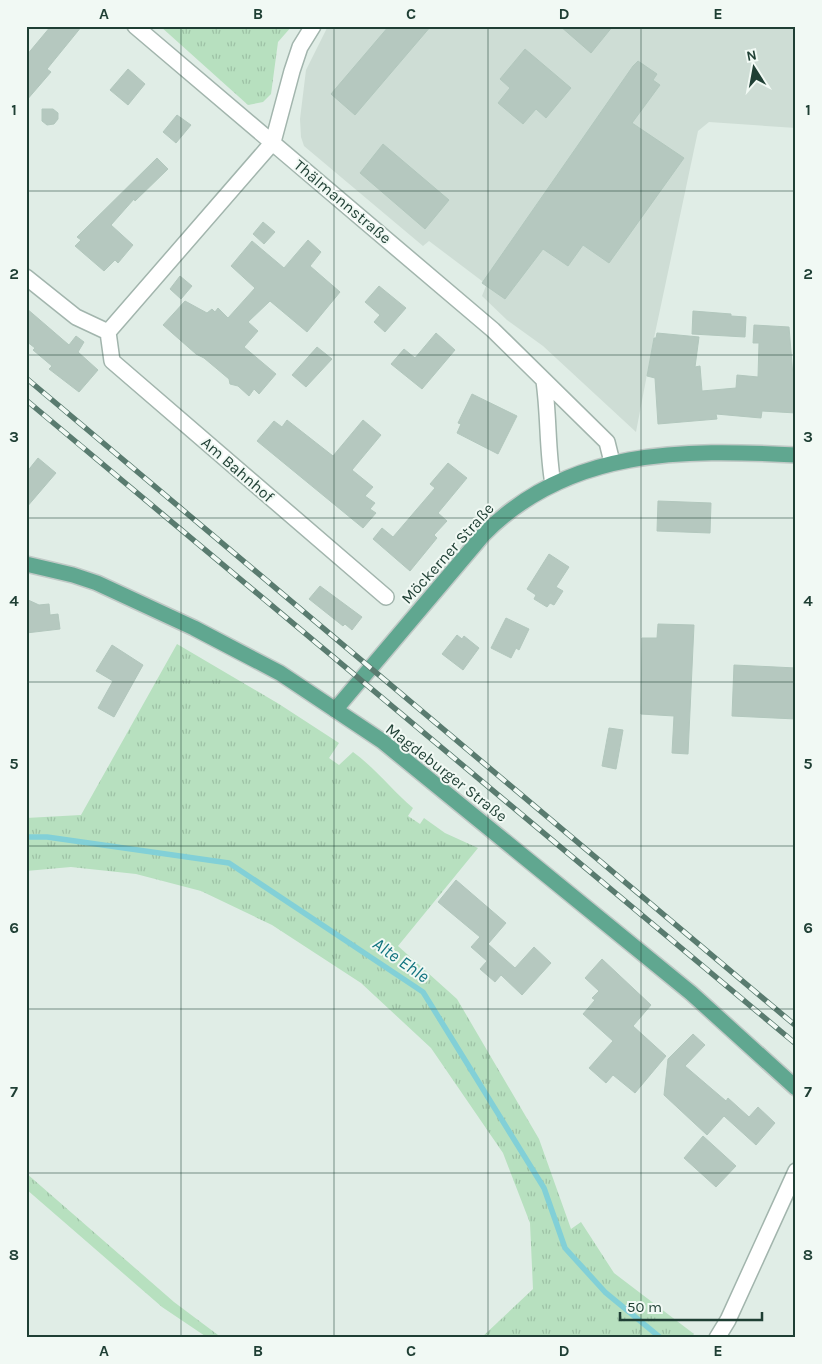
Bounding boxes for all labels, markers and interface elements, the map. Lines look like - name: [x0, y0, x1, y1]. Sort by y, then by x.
- text: A: [99, 4, 109, 23]
- text: B: [253, 4, 263, 23]
- text: C: [406, 4, 416, 23]
- text: D: [559, 4, 570, 23]
- text: E: [713, 4, 723, 23]
- north arrow: [730, 42, 780, 92]
- text: N: [745, 46, 758, 65]
- text: 1: [11, 100, 17, 119]
- text: 1: [805, 100, 811, 119]
- street label: Thälmannstraße: [290, 155, 395, 248]
- text: 2: [9, 264, 19, 283]
- text: 2: [803, 264, 813, 283]
- text: 3: [9, 427, 19, 446]
- text: 3: [803, 427, 813, 446]
- street label: Am Bahnhof: [198, 433, 278, 506]
- street label: Möckerner Straße: [397, 499, 498, 608]
- text: 4: [9, 591, 19, 610]
- text: 4: [803, 591, 813, 610]
- street label: Magdeburger Straße: [382, 719, 511, 826]
- text: 5: [9, 754, 19, 773]
- text: 5: [803, 754, 813, 773]
- text: 6: [9, 918, 19, 937]
- text: 6: [803, 918, 813, 937]
- water label: Alte Ehle: [369, 933, 433, 987]
- text: 7: [10, 1082, 18, 1101]
- text: 7: [804, 1082, 812, 1101]
- text: 8: [9, 1245, 19, 1264]
- text: 8: [803, 1245, 813, 1264]
- scale bar: [620, 1289, 762, 1321]
- text: 50 m: [627, 1298, 662, 1316]
- text: A: [99, 1341, 109, 1360]
- text: B: [253, 1341, 263, 1360]
- text: C: [406, 1341, 416, 1360]
- text: D: [559, 1341, 570, 1360]
- text: E: [713, 1341, 723, 1360]

